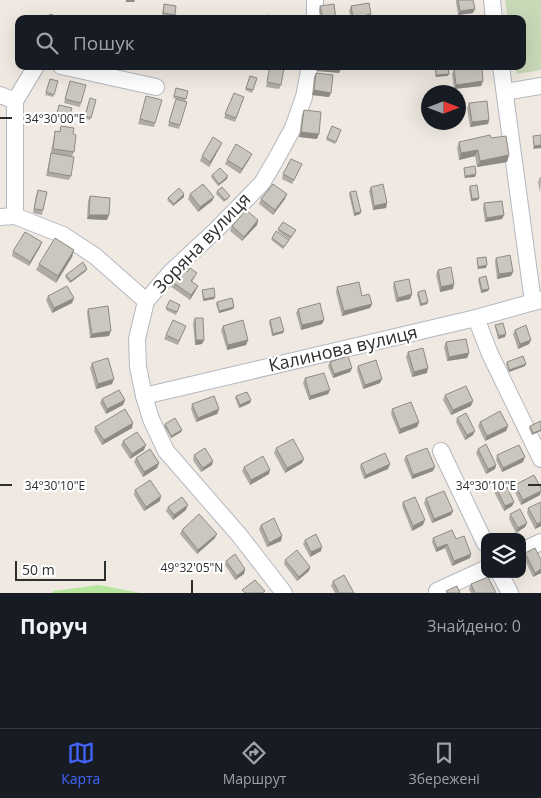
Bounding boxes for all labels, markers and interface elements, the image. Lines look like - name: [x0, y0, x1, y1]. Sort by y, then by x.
- search box: [15, 15, 526, 70]
- icon: search: [33, 29, 61, 57]
- text: Пошук: [73, 30, 135, 56]
- north arrow: [421, 85, 466, 130]
- text: 34°30'00"E: [25, 110, 85, 127]
- street label: Зоряна вулиця: [147, 187, 255, 298]
- street label: Калинова вулиця: [266, 319, 420, 377]
- text: 34°30'10"E: [25, 477, 85, 494]
- text: 34°30'10"E: [456, 477, 516, 494]
- map controls: [481, 533, 526, 578]
- button: layers: [481, 533, 526, 578]
- scale bar: [15, 558, 106, 581]
- text: 49°32'05"N: [161, 559, 223, 576]
- text: 50 m: [22, 560, 55, 579]
- text: Поруч: [20, 612, 88, 640]
- text: Знайдено: 0: [427, 615, 521, 637]
- tab: Карта: [61, 739, 100, 788]
- tab: Маршрут: [223, 739, 286, 788]
- tab: Збережені: [409, 739, 480, 788]

